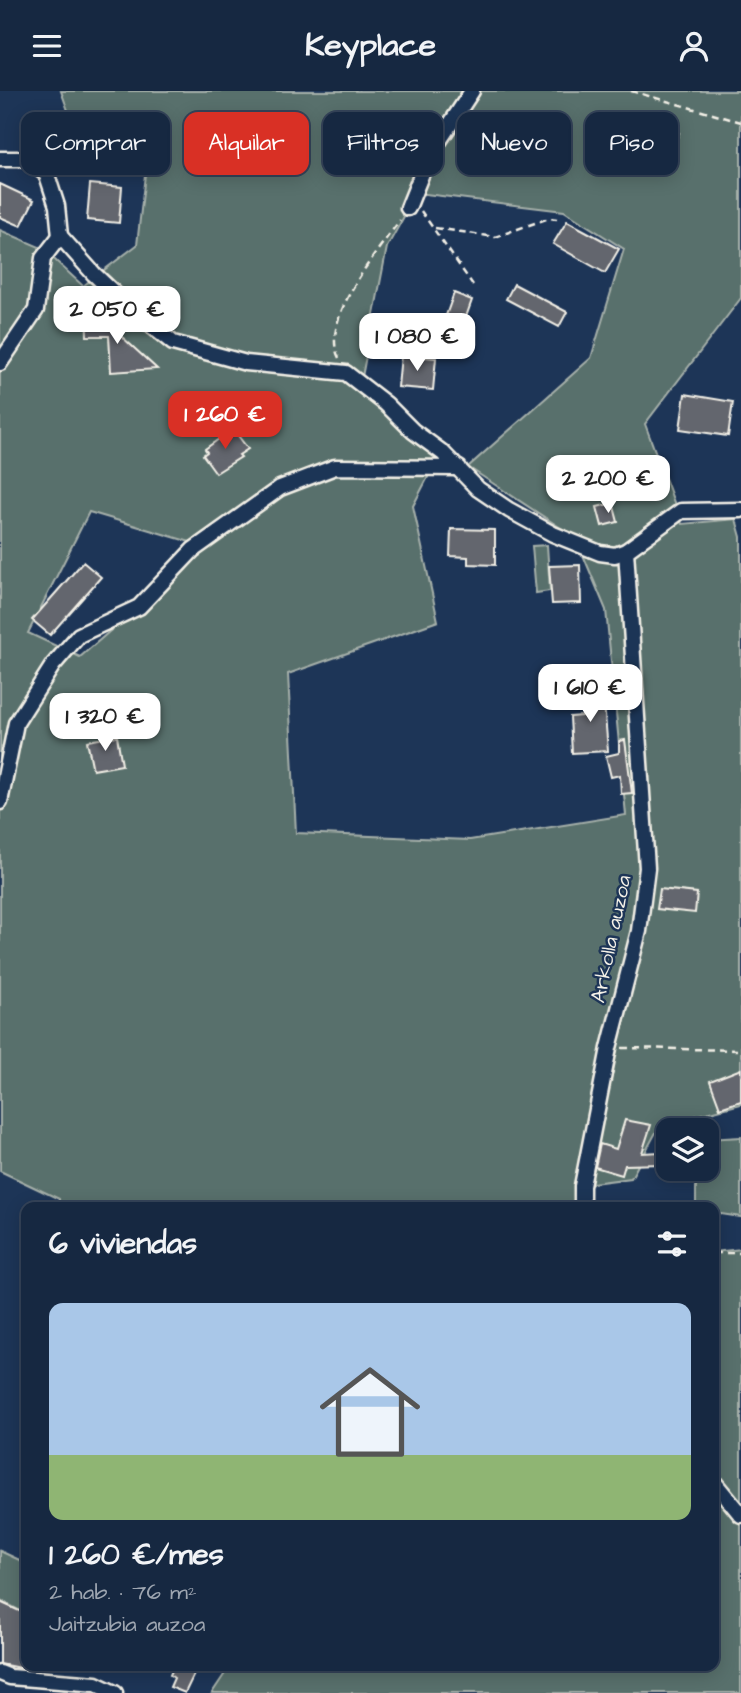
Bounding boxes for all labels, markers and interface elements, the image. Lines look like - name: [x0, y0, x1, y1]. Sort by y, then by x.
- text: Keyplace: [305, 23, 436, 68]
- icon: menu: [28, 27, 66, 65]
- icon: person: [675, 27, 713, 65]
- chip: Comprar: [21, 112, 170, 175]
- chip: Alquilar: [184, 112, 309, 175]
- chip: Filtros: [323, 112, 443, 175]
- chip: Nuevo: [457, 112, 571, 175]
- chip: Piso: [585, 112, 678, 175]
- pin: 2 050 €: [52, 287, 182, 346]
- text: 2 050 €: [69, 293, 165, 325]
- pin: 1 080 €: [352, 313, 482, 373]
- text: 1 080 €: [375, 320, 459, 352]
- pin: 1 260 €: [160, 391, 290, 451]
- text: 1 260 €: [184, 398, 266, 430]
- pin: 2 200 €: [543, 455, 673, 515]
- text: 2 200 €: [562, 462, 654, 494]
- pin: 1 610 €: [525, 665, 655, 724]
- text: 1 610 €: [554, 671, 626, 703]
- pin: 1 320 €: [40, 693, 170, 753]
- text: 1 320 €: [65, 700, 145, 732]
- street label: Arkolla auzoa: [583, 872, 639, 1005]
- map controls: [656, 1118, 719, 1181]
- button: layers: [656, 1118, 719, 1181]
- text: 6 viviendas: [49, 1223, 197, 1265]
- icon: filters: [653, 1225, 691, 1263]
- icon: home: [307, 1349, 433, 1475]
- text: 1 260 €/mes: [49, 1534, 224, 1576]
- text: 2 hab. · 76 m²: [49, 1576, 197, 1608]
- text: Jaitzubia auzoa: [49, 1608, 205, 1640]

